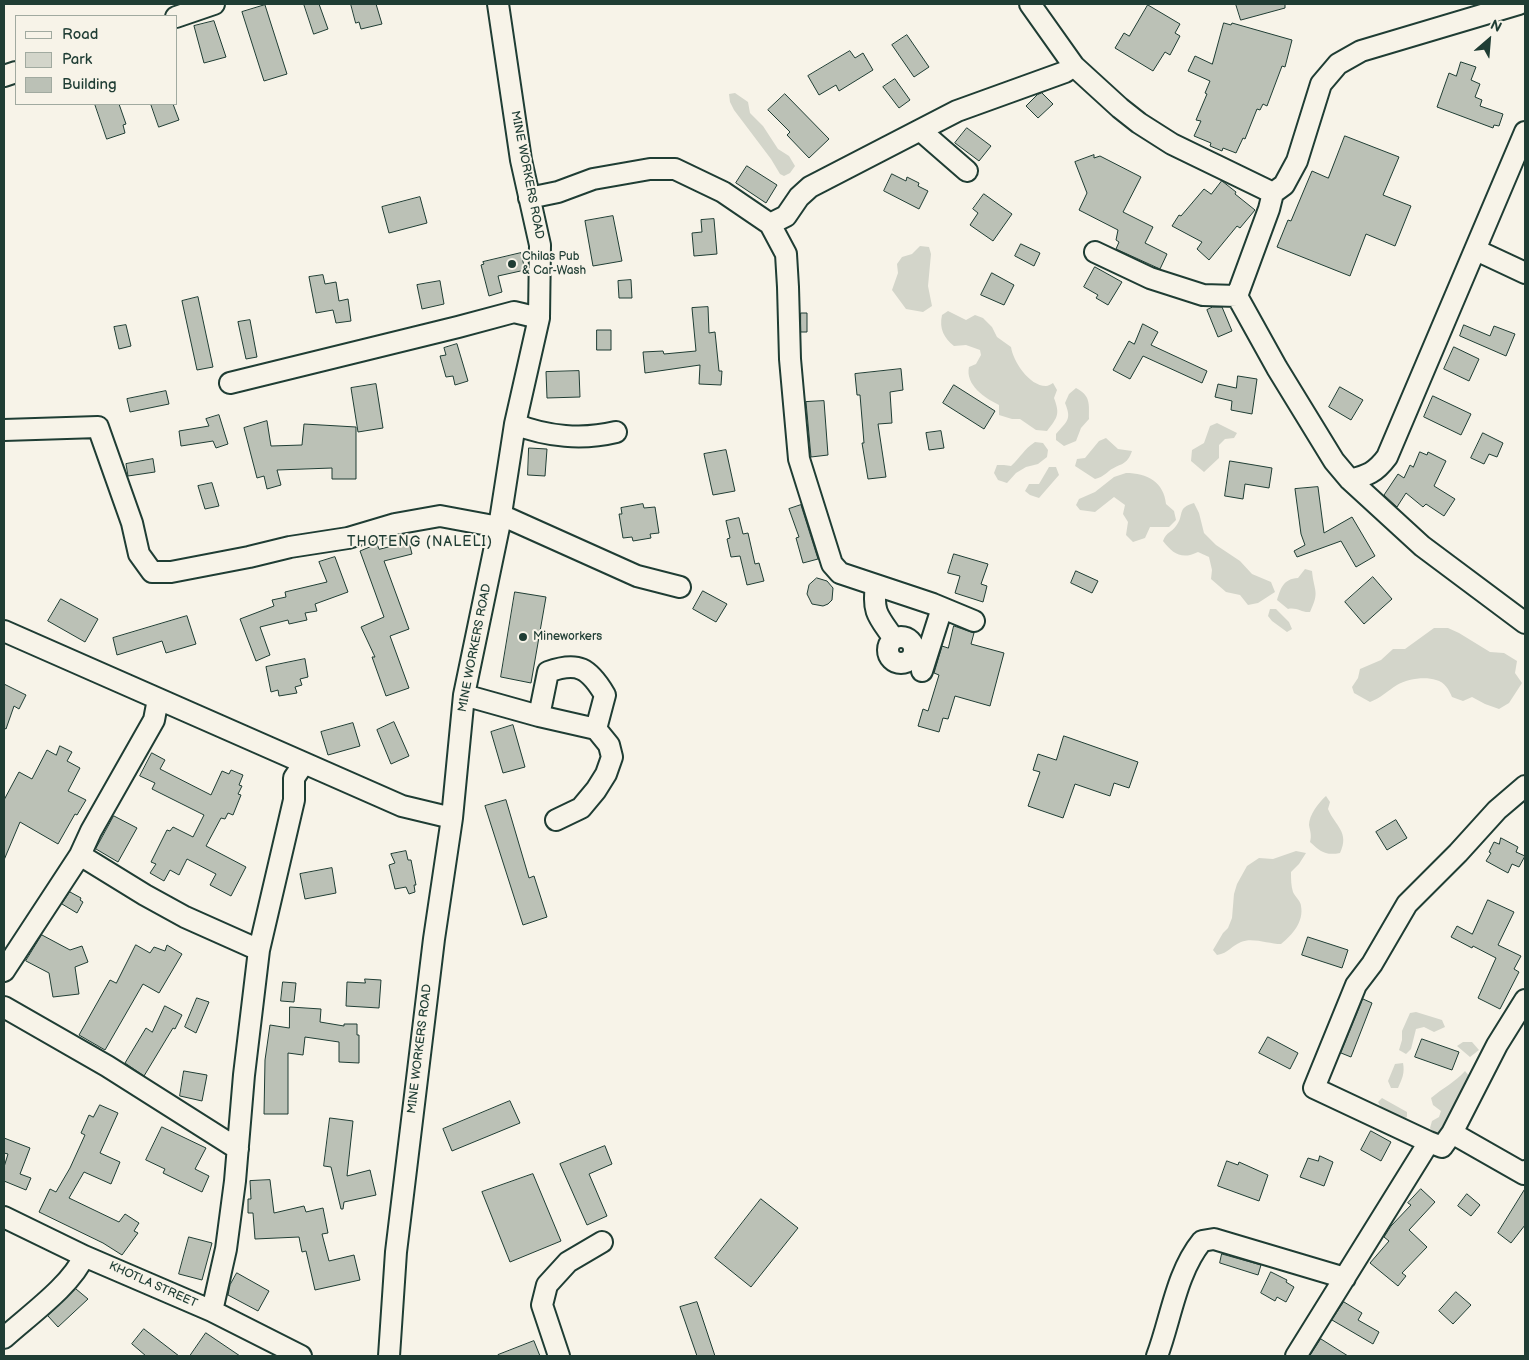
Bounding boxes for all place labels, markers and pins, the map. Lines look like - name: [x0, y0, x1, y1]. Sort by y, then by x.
- place label: Chilas Pub & Car-Wash: [522, 250, 586, 278]
- marker: Chilas Pub & Car-Wash: [506, 258, 518, 270]
- place label: Mineworkers: [533, 630, 602, 644]
- marker: Mineworkers: [517, 631, 529, 643]

